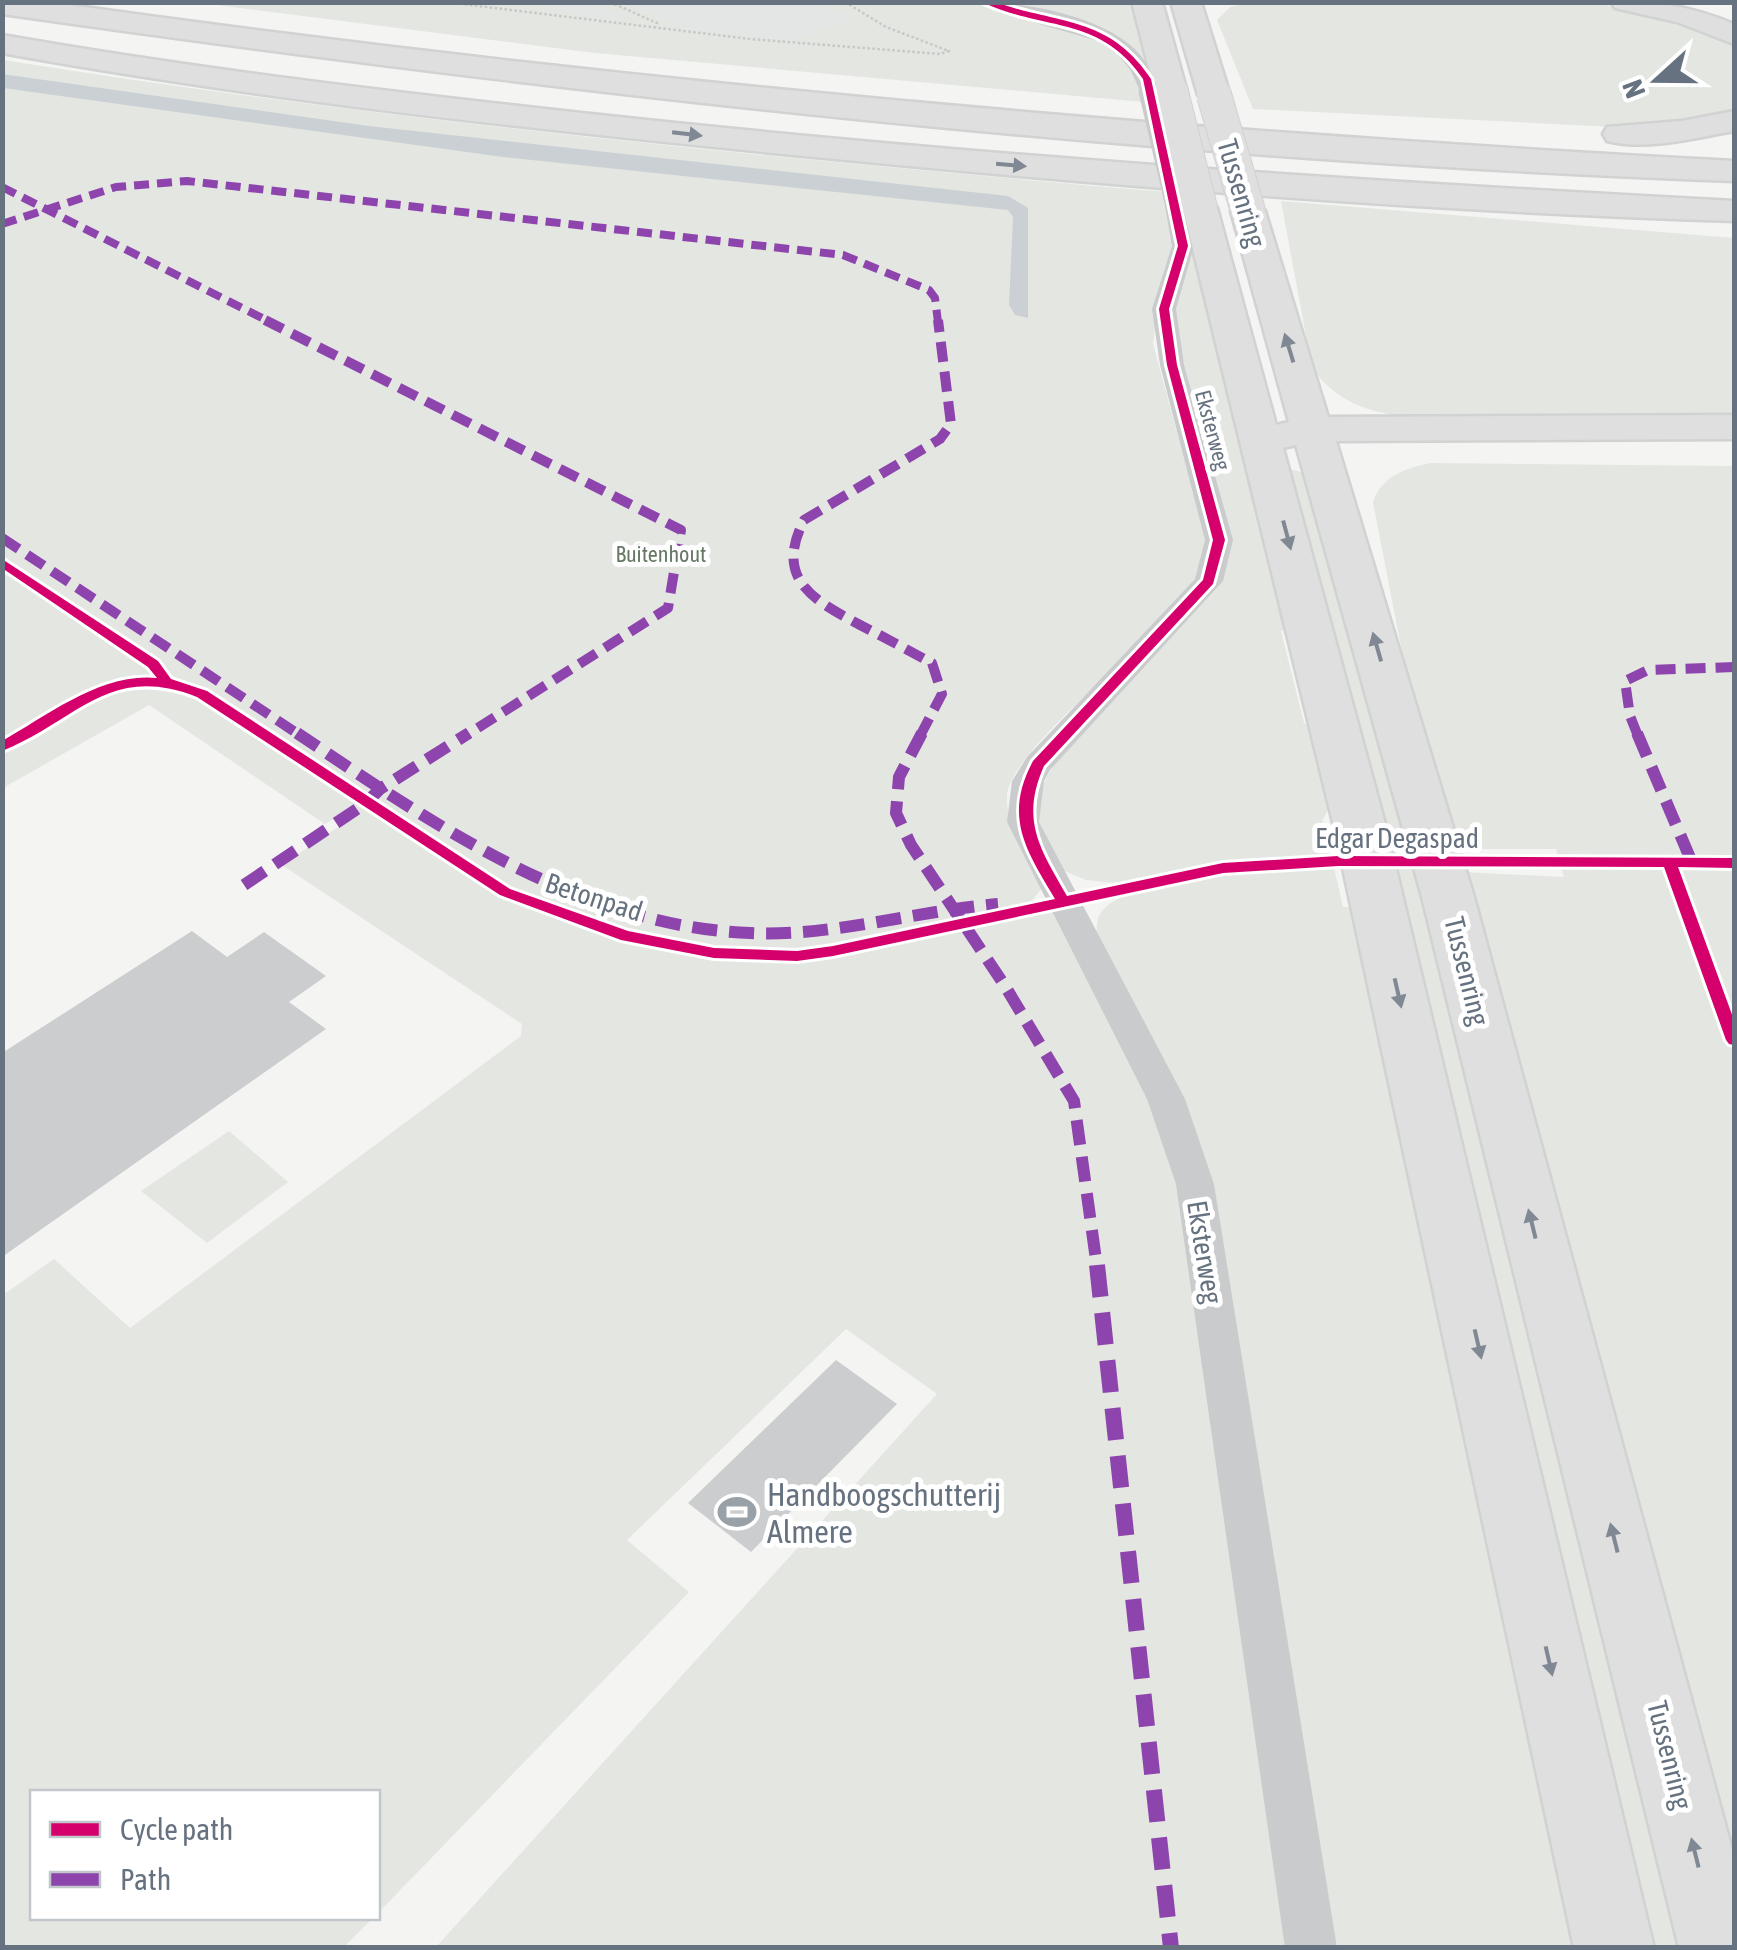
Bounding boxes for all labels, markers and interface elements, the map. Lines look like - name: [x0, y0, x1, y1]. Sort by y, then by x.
- north arrow: [1607, 30, 1707, 130]
- text: N: [1616, 76, 1652, 102]
- one-way arrow: [672, 126, 704, 142]
- street label: Tussenring: [1211, 135, 1273, 251]
- one-way arrow: [995, 158, 1027, 174]
- one-way arrow: [1281, 332, 1296, 363]
- street label: Eksterweg: [1190, 387, 1236, 473]
- one-way arrow: [1280, 520, 1295, 551]
- park label: Buitenhout: [616, 541, 706, 567]
- one-way arrow: [1369, 631, 1384, 662]
- street label: Edgar Degaspad: [1315, 822, 1479, 854]
- street label: Betonpad: [541, 866, 647, 928]
- street label: Tussenring: [1438, 913, 1496, 1029]
- one-way arrow: [1391, 978, 1406, 1009]
- street label: Eksterweg: [1181, 1198, 1229, 1306]
- one-way arrow: [1524, 1208, 1540, 1239]
- one-way arrow: [1470, 1329, 1486, 1360]
- place label: Handboogschutterij Almere: [767, 1476, 1001, 1550]
- sports icon: Handboogschutterij Almere: [716, 1491, 758, 1533]
- one-way arrow: [1605, 1522, 1621, 1553]
- one-way arrow: [1542, 1646, 1558, 1677]
- street label: Tussenring: [1641, 1697, 1699, 1813]
- legend: [30, 1790, 380, 1920]
- text: Cycle path: [120, 1812, 233, 1846]
- one-way arrow: [1687, 1837, 1702, 1868]
- text: Path: [120, 1862, 171, 1896]

